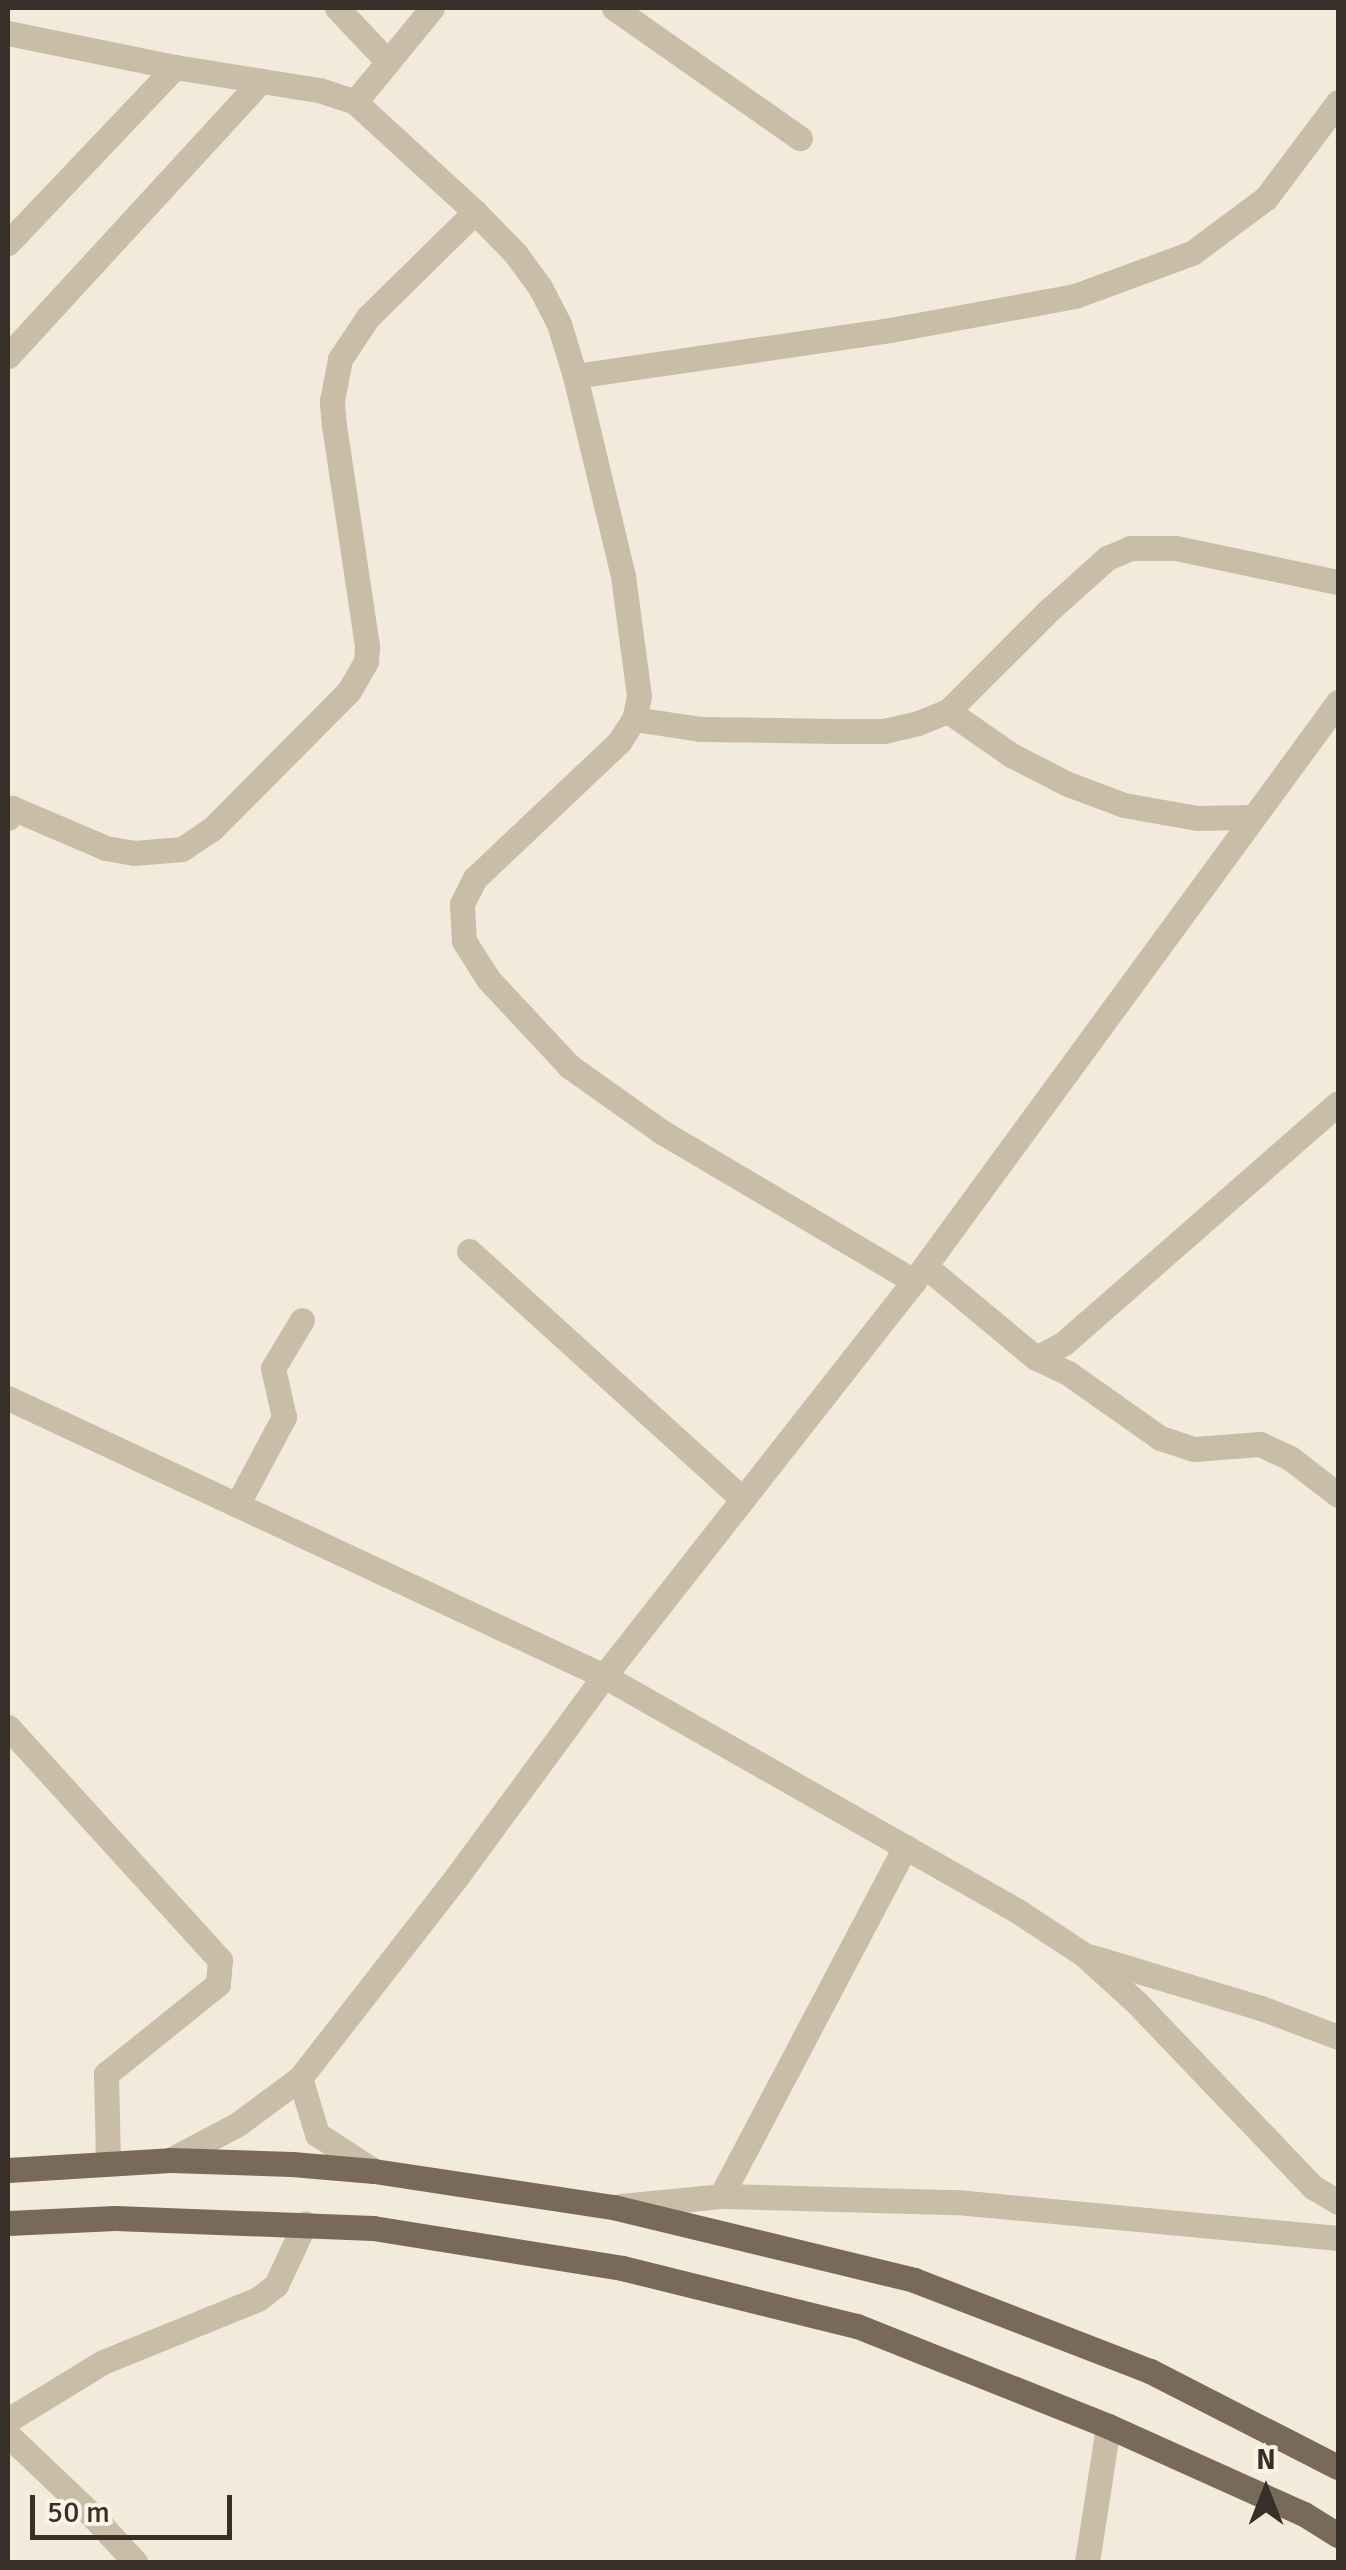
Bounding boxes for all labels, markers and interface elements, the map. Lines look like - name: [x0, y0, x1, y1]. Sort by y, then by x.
- north arrow: [1216, 2440, 1316, 2540]
- text: N: [1256, 2443, 1276, 2477]
- scale bar: [35, 2475, 238, 2537]
- text: 50 m: [47, 2494, 110, 2531]

